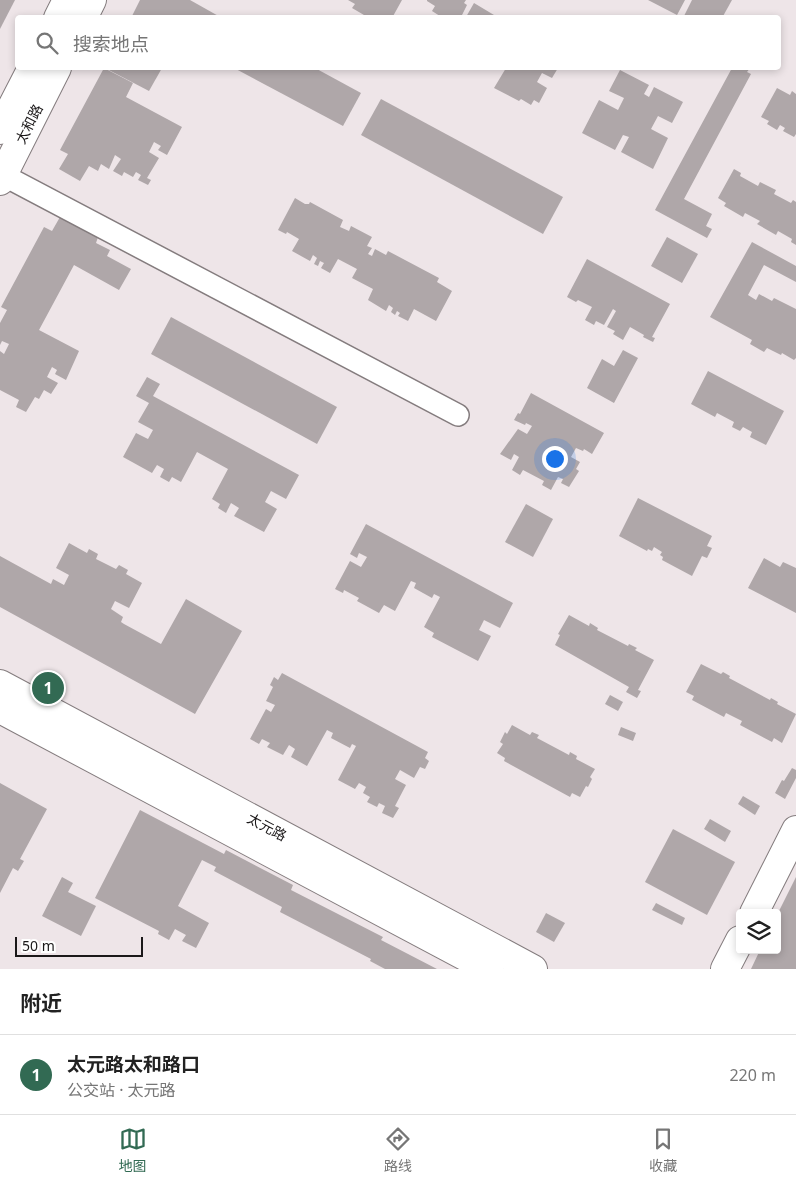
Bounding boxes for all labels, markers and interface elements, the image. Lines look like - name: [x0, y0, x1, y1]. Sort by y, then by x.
- search box: [15, 15, 781, 70]
- icon: search: [33, 29, 61, 57]
- text: 搜索地点: [73, 31, 149, 57]
- street label: 太和路: [11, 101, 47, 147]
- your location: [542, 446, 568, 472]
- pin: 1: [32, 669, 64, 707]
- street label: 太元路: [244, 808, 290, 845]
- map controls: [736, 909, 781, 954]
- button: layers: [736, 909, 781, 954]
- scale bar: [15, 934, 142, 957]
- text: 50 m: [22, 936, 55, 955]
- text: 附近: [20, 989, 62, 1017]
- text: 太元路太和路口: [67, 1051, 200, 1077]
- text: 1: [31, 1064, 41, 1086]
- text: 220 m: [729, 1064, 776, 1086]
- text: 公交站 · 太元路: [67, 1079, 176, 1101]
- tab: 地图: [119, 1125, 147, 1175]
- tab: 路线: [384, 1125, 412, 1175]
- tab: 收藏: [649, 1125, 677, 1175]

